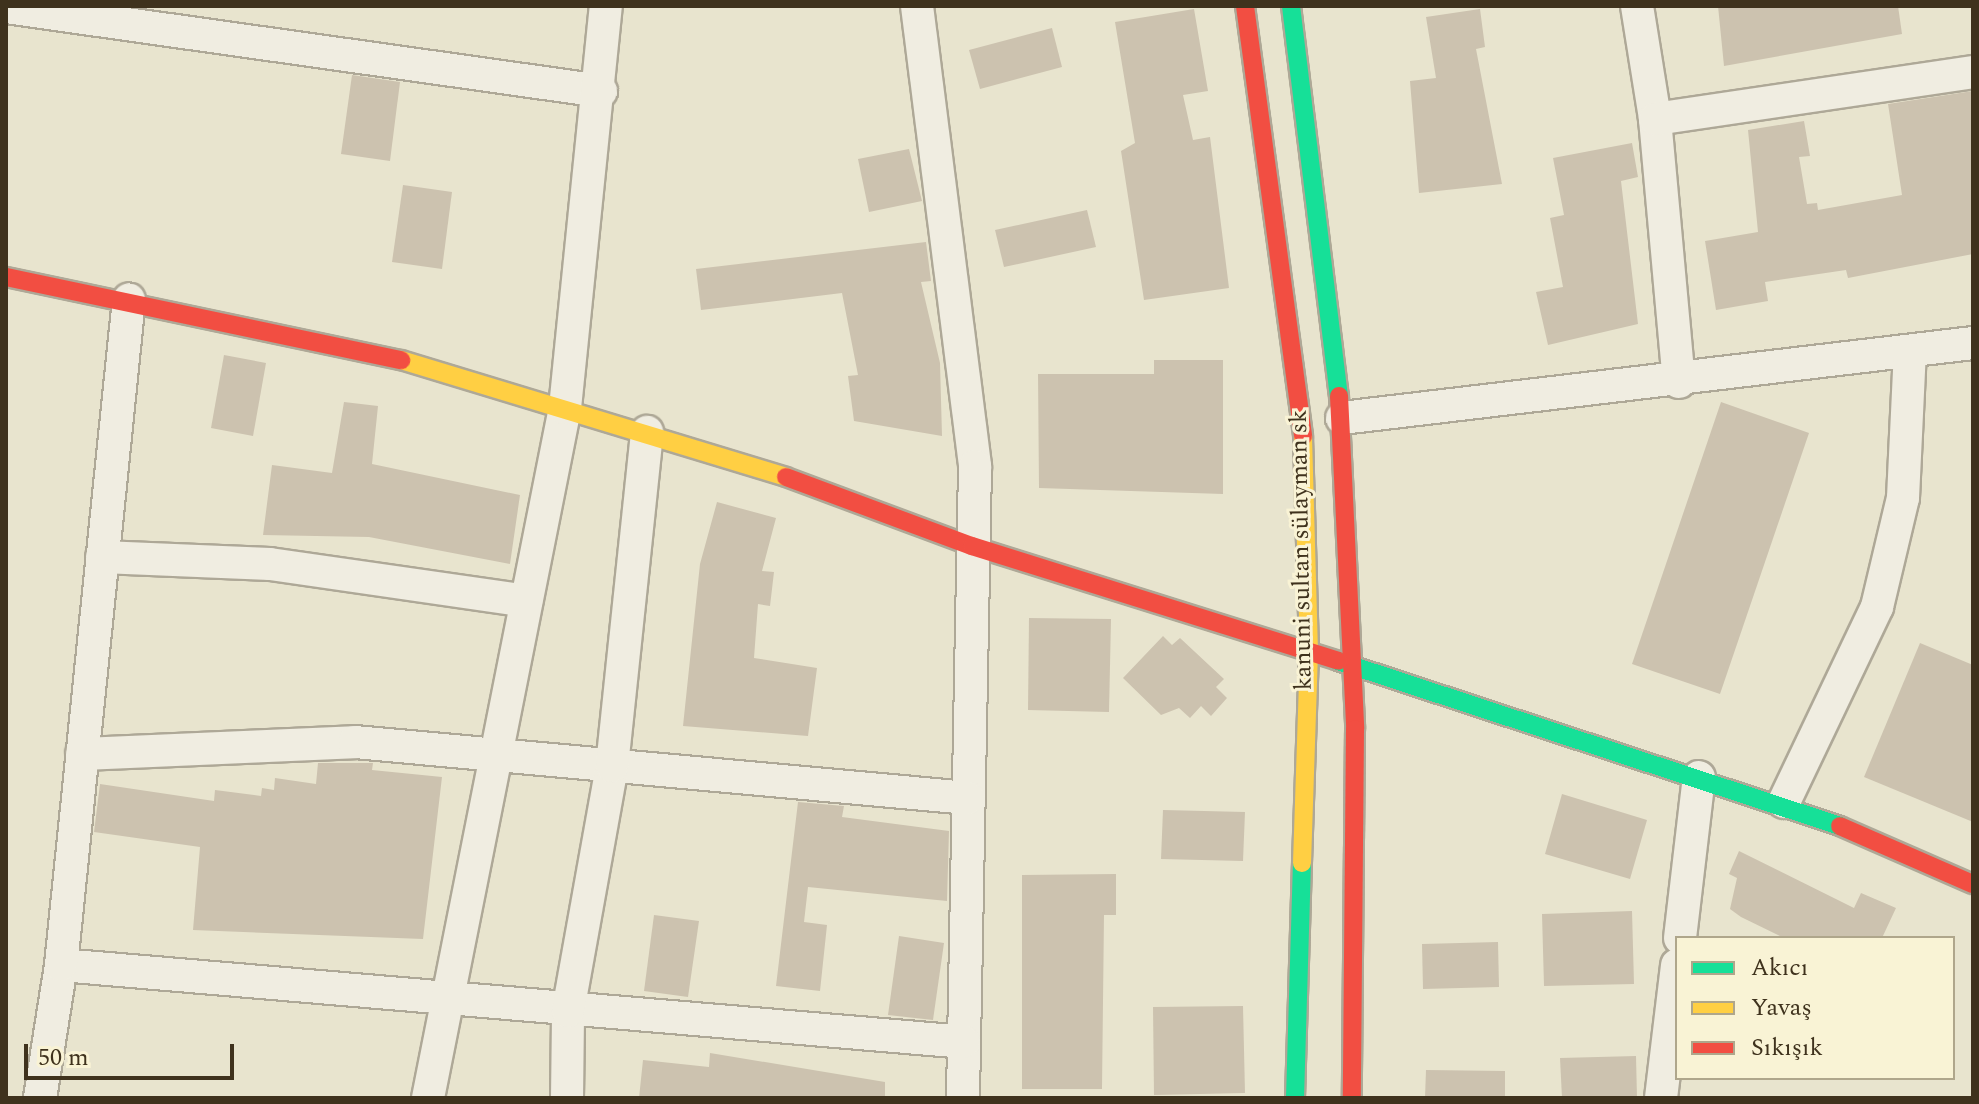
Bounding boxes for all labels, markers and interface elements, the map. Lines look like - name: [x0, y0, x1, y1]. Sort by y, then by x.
- street label: kanuni sultan sülayman sk: [1285, 409, 1319, 691]
- legend: [1675, 936, 1955, 1080]
- text: Akıcı: [1751, 950, 1808, 986]
- text: Yavaş: [1751, 990, 1812, 1026]
- scale bar: [28, 1028, 238, 1078]
- text: Sıkışık: [1751, 1030, 1823, 1066]
- text: 50 m: [38, 1040, 89, 1076]

